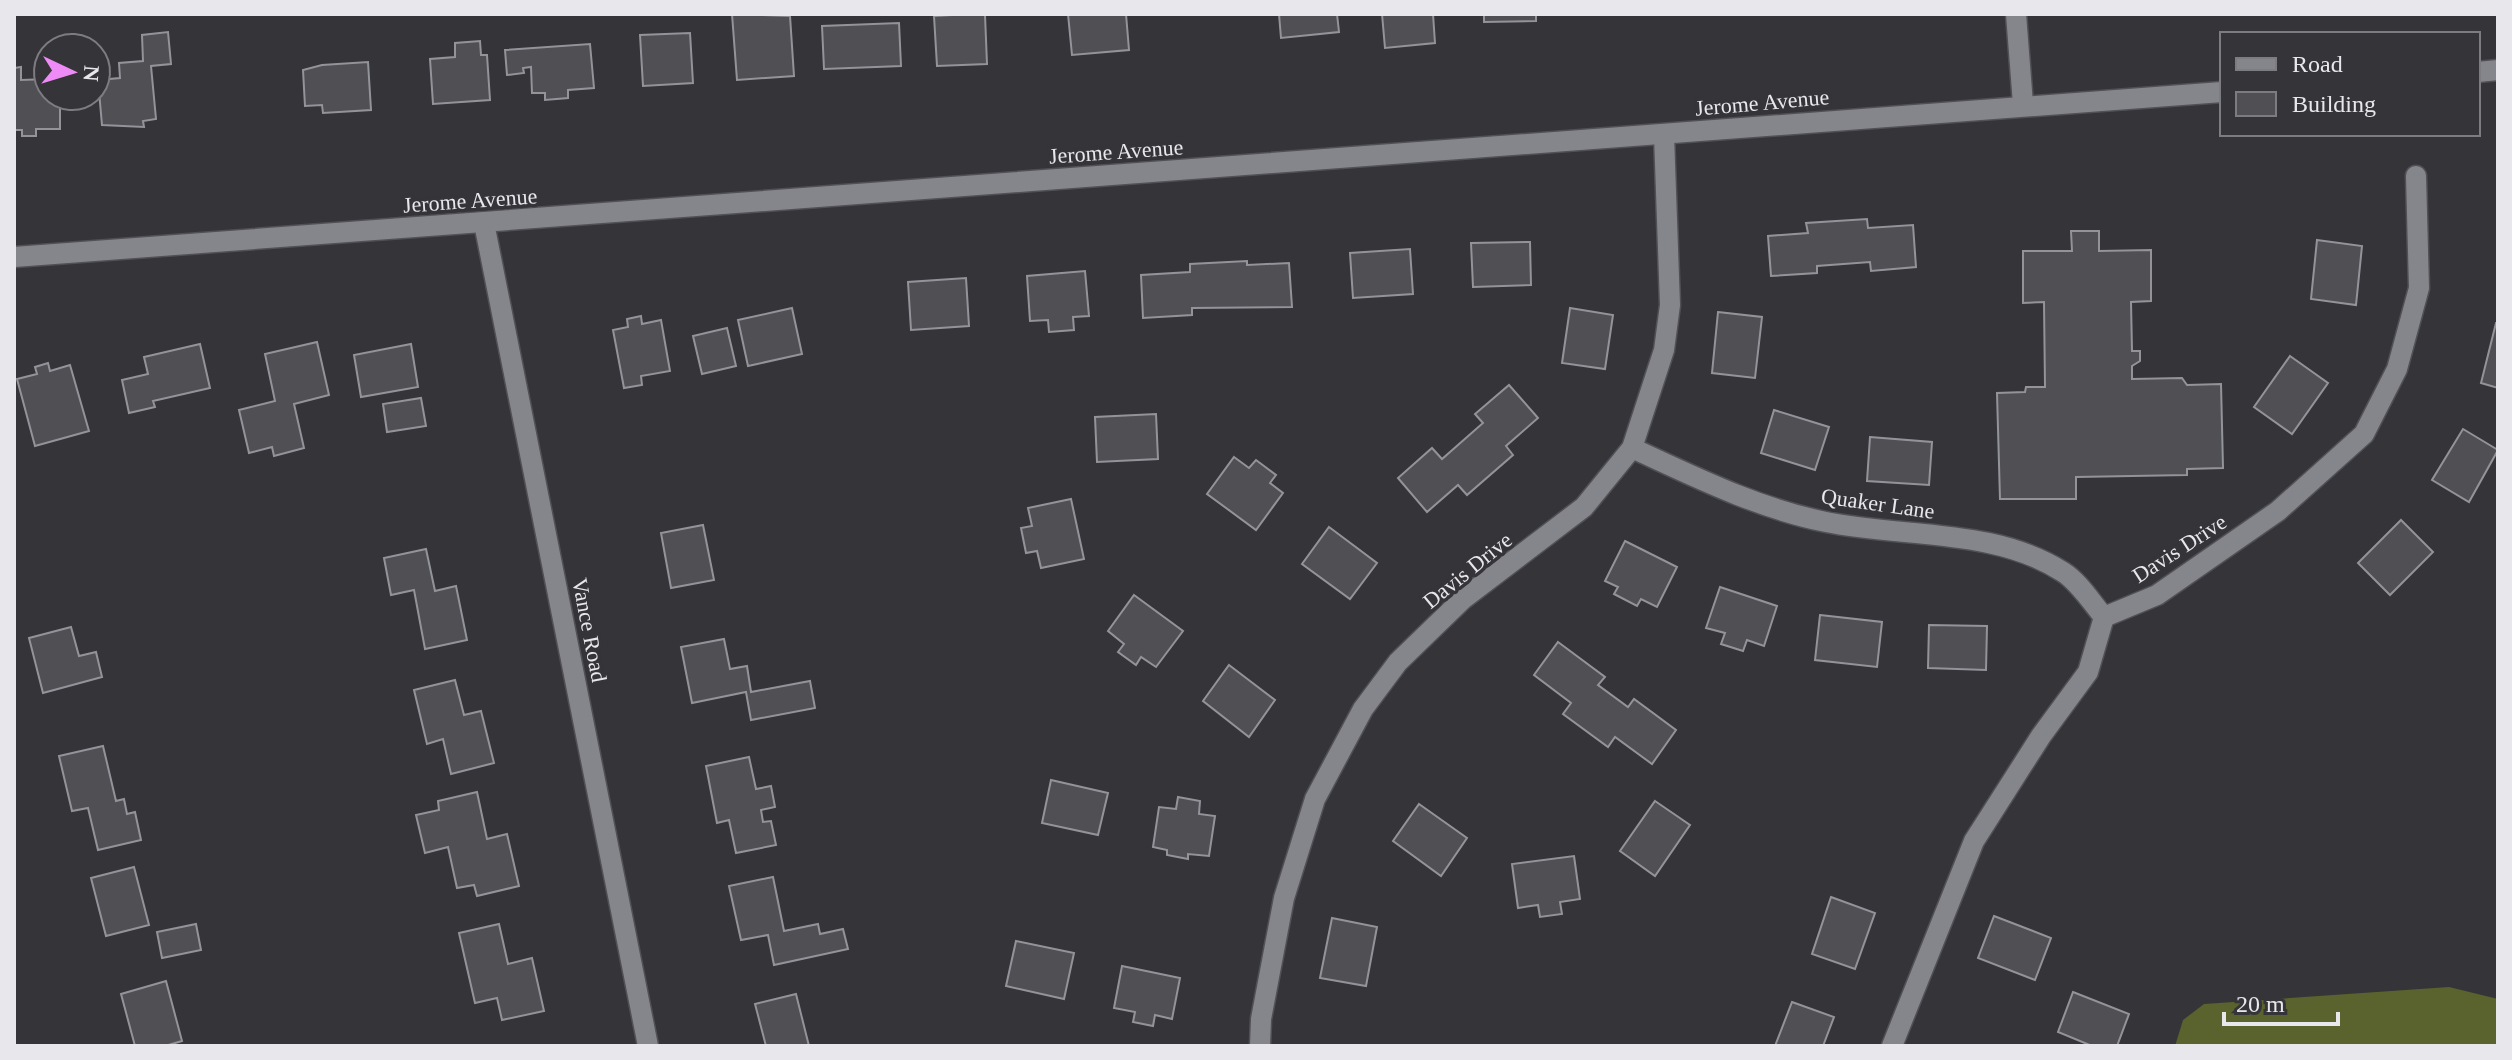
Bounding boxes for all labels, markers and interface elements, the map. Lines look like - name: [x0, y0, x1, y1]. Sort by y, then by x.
- north arrow: [32, 32, 112, 112]
- legend: [2220, 32, 2480, 136]
- text: Road: [2292, 51, 2343, 77]
- text: N: [78, 65, 104, 82]
- street label: Jerome Avenue: [1694, 84, 1830, 121]
- text: Building: [2292, 91, 2376, 117]
- street label: Jerome Avenue: [1048, 134, 1184, 169]
- street label: Jerome Avenue: [402, 183, 538, 218]
- street label: Quaker Lane: [1820, 483, 1936, 524]
- street label: Davis Drive: [2128, 509, 2231, 588]
- street label: Davis Drive: [1418, 527, 1517, 614]
- street label: Vance Road: [567, 576, 612, 684]
- scale bar: [2224, 976, 2338, 1026]
- text: 20 m: [2236, 991, 2285, 1017]

